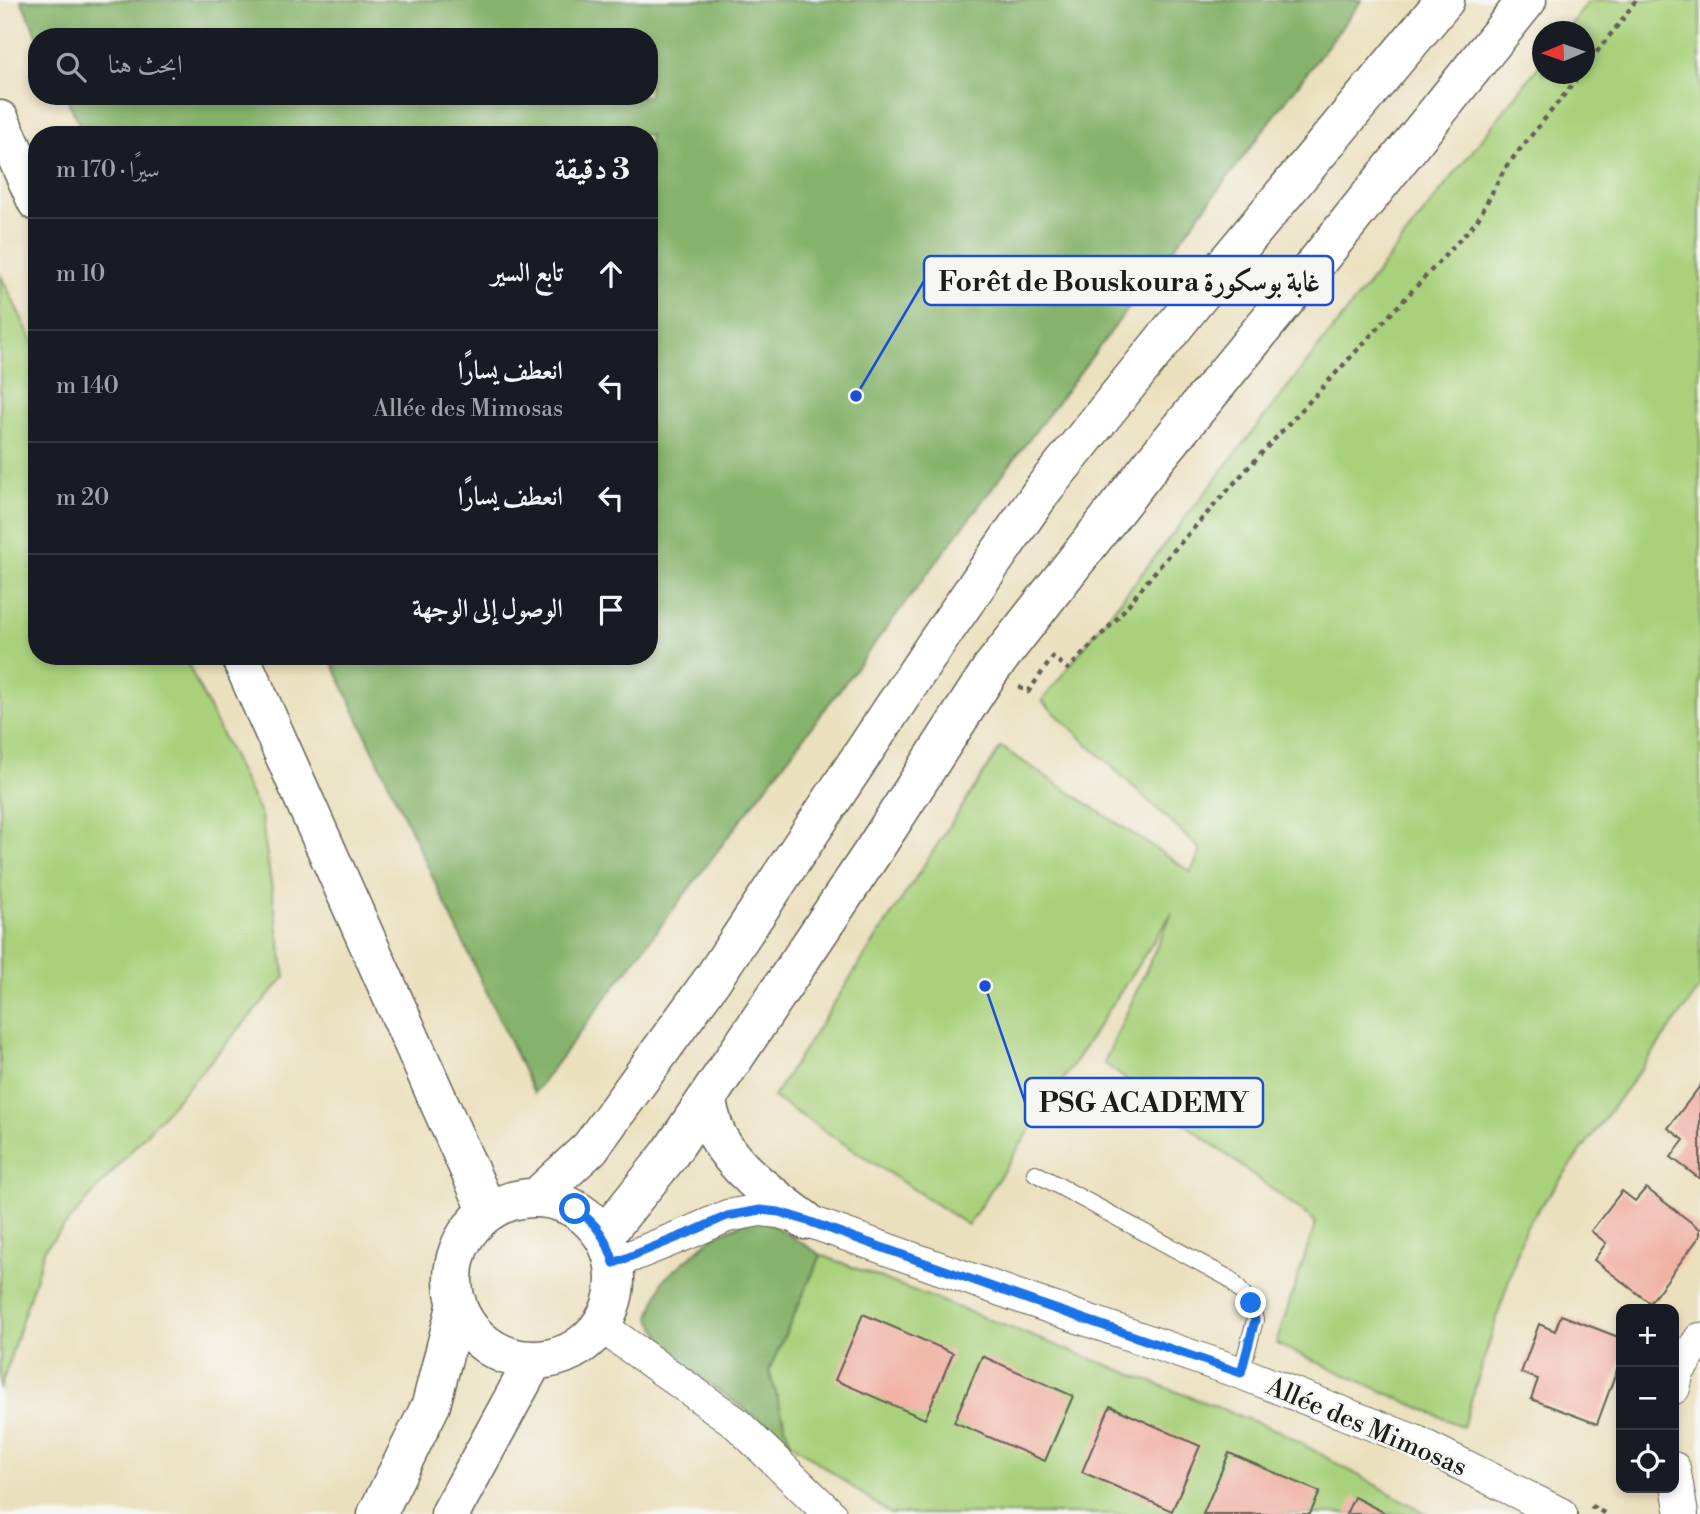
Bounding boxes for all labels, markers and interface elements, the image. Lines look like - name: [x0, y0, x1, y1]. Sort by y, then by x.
- north arrow: [1532, 21, 1595, 84]
- search box: [28, 28, 658, 105]
- icon: search: [52, 48, 90, 86]
- text: ابحث هنا: [108, 49, 183, 81]
- text: 3 دقيقة: [555, 151, 630, 189]
- text: سيرًا · 170 m: [56, 156, 160, 184]
- icon: ahead: [592, 255, 630, 293]
- callout: Forêt de Bouskoura غابة بوسكورة: [924, 256, 1333, 305]
- text: تابع السير: [491, 257, 563, 289]
- text: 10 m: [56, 260, 105, 288]
- text: Forêt de Bouskoura غابة بوسكورة: [938, 265, 1320, 300]
- text: انعطف يسارًا: [458, 355, 563, 387]
- icon: left: [592, 367, 630, 405]
- text: 140 m: [56, 372, 119, 400]
- text: Allée des Mimosas: [373, 395, 563, 423]
- icon: left: [592, 479, 630, 517]
- text: انعطف يسارًا: [458, 481, 563, 513]
- text: 20 m: [56, 484, 109, 512]
- icon: arrive: [592, 591, 630, 629]
- text: الوصول إلى الوجهة: [412, 593, 563, 625]
- callout: PSG ACADEMY: [1025, 1078, 1263, 1127]
- text: PSG ACADEMY: [1039, 1086, 1250, 1121]
- route start: [559, 1193, 590, 1224]
- route end: [1235, 1287, 1266, 1318]
- map controls: [1616, 1304, 1679, 1493]
- button: +: [1616, 1304, 1679, 1367]
- button: −: [1616, 1367, 1679, 1430]
- street label: Allée des Mimosas: [1261, 1370, 1472, 1484]
- button: locate: [1616, 1430, 1679, 1493]

